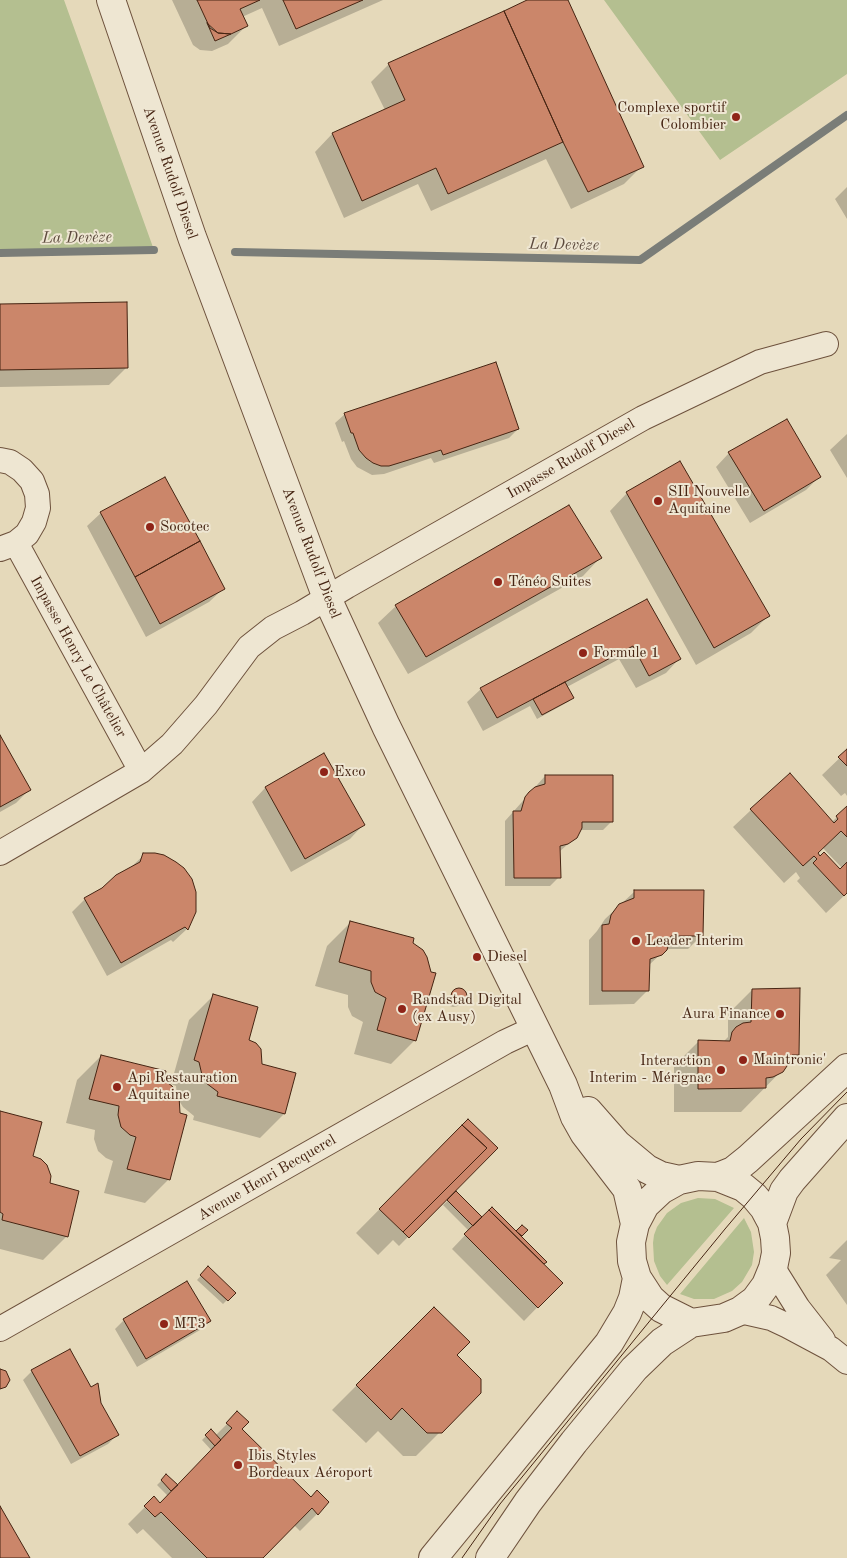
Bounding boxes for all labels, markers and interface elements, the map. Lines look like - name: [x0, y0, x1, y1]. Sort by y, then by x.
- place label: Complexe sportif Colombier: [617, 99, 726, 134]
- street label: Avenue Rudolf Diesel: [139, 104, 201, 242]
- marker: Complexe sportif Colombier: [730, 111, 742, 123]
- water label: La Devèze: [42, 228, 112, 248]
- water label: La Devèze: [529, 235, 599, 255]
- street label: Impasse Rudolf Diesel: [504, 415, 638, 503]
- place label: SII Nouvelle Aquitaine: [668, 483, 749, 518]
- street label: Avenue Rudolf Diesel: [278, 485, 344, 621]
- marker: SII Nouvelle Aquitaine: [652, 495, 664, 507]
- place label: Socotec: [160, 518, 209, 536]
- marker: Socotec: [144, 521, 156, 533]
- street label: Impasse Henry Le Châtelier: [26, 573, 130, 741]
- place label: Ténéo Suites: [508, 573, 591, 591]
- marker: Ténéo Suites: [492, 576, 504, 588]
- place label: Formule 1: [593, 644, 659, 662]
- marker: Formule 1: [577, 647, 589, 659]
- place label: Exco: [334, 763, 366, 781]
- marker: Exco: [318, 766, 330, 778]
- place label: Leader Interim: [646, 932, 744, 950]
- marker: Leader Interim: [630, 935, 642, 947]
- place label: Diesel: [487, 948, 527, 966]
- marker: Diesel: [471, 951, 483, 963]
- place label: Randstad Digital (ex Ausy): [412, 991, 522, 1026]
- marker: Randstad Digital (ex Ausy): [396, 1003, 408, 1015]
- place label: Aura Finance: [682, 1005, 770, 1023]
- marker: Aura Finance: [774, 1008, 786, 1020]
- place label: Maintronic': [753, 1051, 826, 1069]
- place label: Interaction Interim - Mérignac: [589, 1052, 711, 1087]
- marker: Maintronic': [737, 1054, 749, 1066]
- marker: Interaction Interim - Mérignac: [715, 1064, 727, 1076]
- place label: Api Restauration Aquitaine: [127, 1069, 238, 1104]
- marker: Api Restauration Aquitaine: [111, 1081, 123, 1093]
- street label: Avenue Henri Becquerel: [195, 1131, 339, 1225]
- place label: MT3: [174, 1315, 206, 1333]
- marker: MT3: [158, 1318, 170, 1330]
- place label: Ibis Styles Bordeaux Aéroport: [248, 1447, 373, 1482]
- marker: Ibis Styles Bordeaux Aéroport: [232, 1459, 244, 1471]

